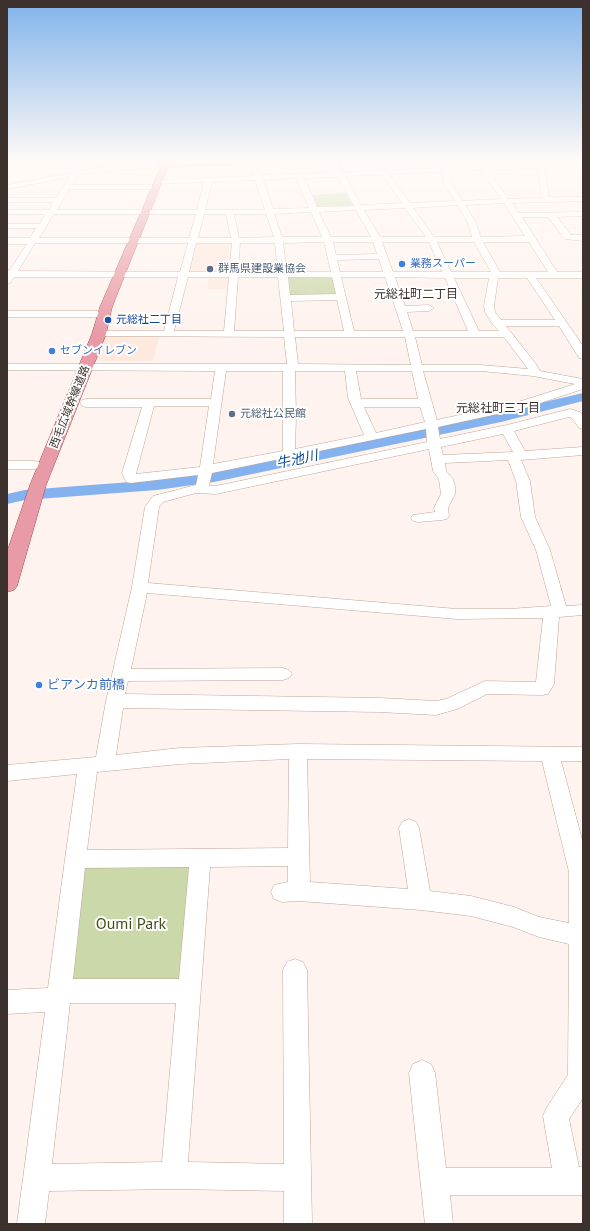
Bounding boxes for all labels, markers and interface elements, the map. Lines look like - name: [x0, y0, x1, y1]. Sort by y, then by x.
- place label: 業務スーパー: [410, 257, 476, 271]
- marker: 業務スーパー: [397, 259, 407, 269]
- place label: 群馬県建設業協会: [218, 262, 306, 276]
- marker: 群馬県建設業協会: [205, 264, 215, 274]
- district label: 元総社町二丁目: [374, 288, 458, 302]
- place label: 元総社二丁目: [116, 313, 182, 327]
- marker: 元総社二丁目: [103, 315, 113, 325]
- place label: セブンイレブン: [60, 344, 137, 358]
- marker: セブンイレブン: [47, 346, 57, 356]
- street label: 西毛広域幹線道路: [47, 364, 93, 450]
- district label: 元総社町三丁目: [456, 402, 540, 416]
- place label: 元総社公民館: [240, 407, 306, 421]
- marker: 元総社公民館: [227, 409, 237, 419]
- water label: 牛池川: [275, 447, 319, 473]
- place label: ビアンカ前橋: [47, 677, 125, 693]
- marker: ビアンカ前橋: [34, 680, 44, 690]
- park label: Oumi Park: [96, 914, 166, 934]

